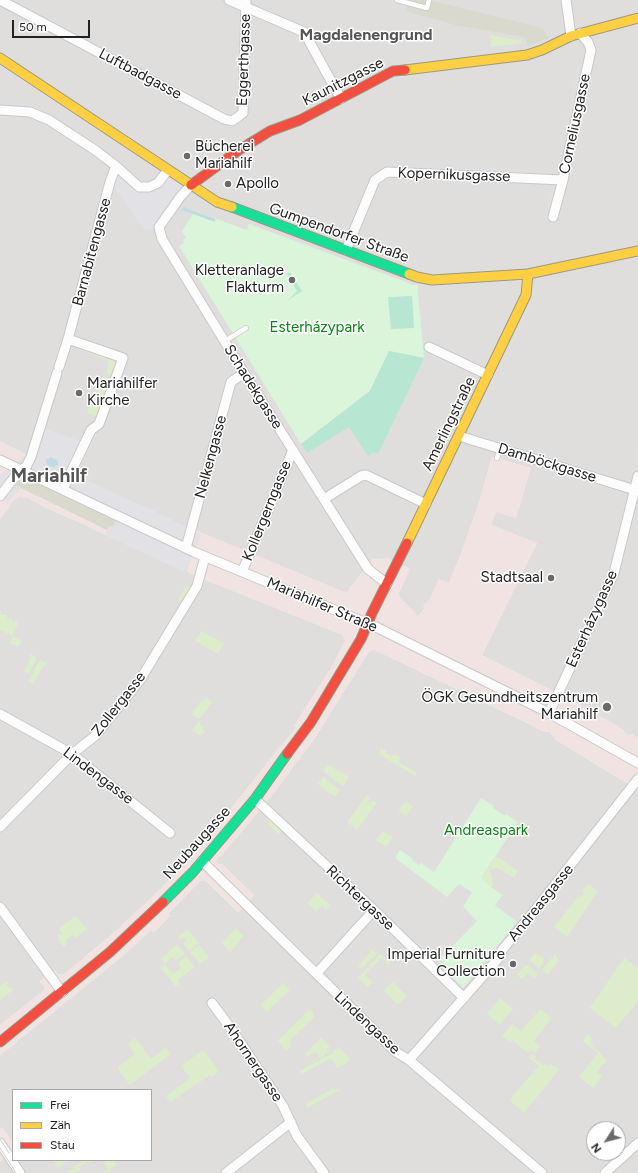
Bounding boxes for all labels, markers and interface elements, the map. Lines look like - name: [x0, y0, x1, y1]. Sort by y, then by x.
- scale bar: [14, 12, 92, 38]
- street label: Eggerthgasse: [233, 14, 255, 106]
- text: 50 m: [19, 20, 47, 34]
- district label: Magdalenengrund: [299, 25, 433, 45]
- street label: Luftbadgasse: [96, 45, 184, 103]
- street label: Kaunitzgasse: [299, 54, 387, 110]
- street label: Corneliusgasse: [556, 72, 594, 176]
- place label: Bücherei Mariahilf: [195, 138, 254, 173]
- marker: Bücherei Mariahilf: [182, 151, 192, 161]
- street label: Kopernikusgasse: [397, 164, 511, 186]
- place label: Apollo: [236, 175, 279, 193]
- marker: Apollo: [223, 179, 233, 189]
- street label: Barnabitengasse: [69, 196, 115, 308]
- street label: Gumpendorfer Straße: [267, 199, 411, 267]
- place label: Kletteranlage Flakturm: [195, 262, 284, 297]
- marker: Kletteranlage Flakturm: [287, 275, 297, 285]
- park label: Esterházypark: [270, 319, 364, 337]
- street label: Schadekgasse: [220, 342, 286, 432]
- street label: Amerlingstraße: [419, 374, 479, 474]
- place label: Mariahilfer Kirche: [87, 375, 157, 410]
- marker: Mariahilfer Kirche: [74, 388, 84, 398]
- street label: Nelkengasse: [191, 413, 231, 501]
- street label: Damböckgasse: [496, 439, 598, 487]
- street label: Kollergerngasse: [239, 458, 295, 564]
- district label: Mariahilf: [11, 465, 87, 487]
- street label: Esterházygasse: [563, 568, 621, 670]
- place label: Stadtsaal: [480, 569, 543, 587]
- marker: Stadtsaal: [546, 573, 556, 583]
- street label: Mariahilfer Straße: [264, 574, 380, 636]
- street label: Zollergasse: [88, 668, 150, 740]
- place label: ÖGK Gesundheitszentrum Mariahilf: [421, 689, 598, 724]
- marker: ÖGK Gesundheitszentrum Mariahilf: [601, 701, 613, 713]
- street label: Lindengasse: [59, 744, 137, 808]
- street label: Neubaugasse: [160, 803, 234, 883]
- park label: Andreaspark: [444, 822, 528, 840]
- street label: Andreasgasse: [504, 861, 578, 945]
- street label: Richtergasse: [322, 862, 398, 934]
- place label: Imperial Furniture Collection: [387, 946, 505, 981]
- marker: Imperial Furniture Collection: [508, 959, 518, 969]
- street label: Lindengasse: [330, 988, 404, 1058]
- street label: Ahornergasse: [220, 1019, 286, 1105]
- legend: [12, 1089, 152, 1161]
- text: Frei: [50, 1098, 70, 1112]
- text: Zäh: [50, 1118, 71, 1132]
- north arrow: [586, 1121, 626, 1161]
- text: Stau: [50, 1138, 75, 1152]
- text: N: [589, 1141, 604, 1155]

